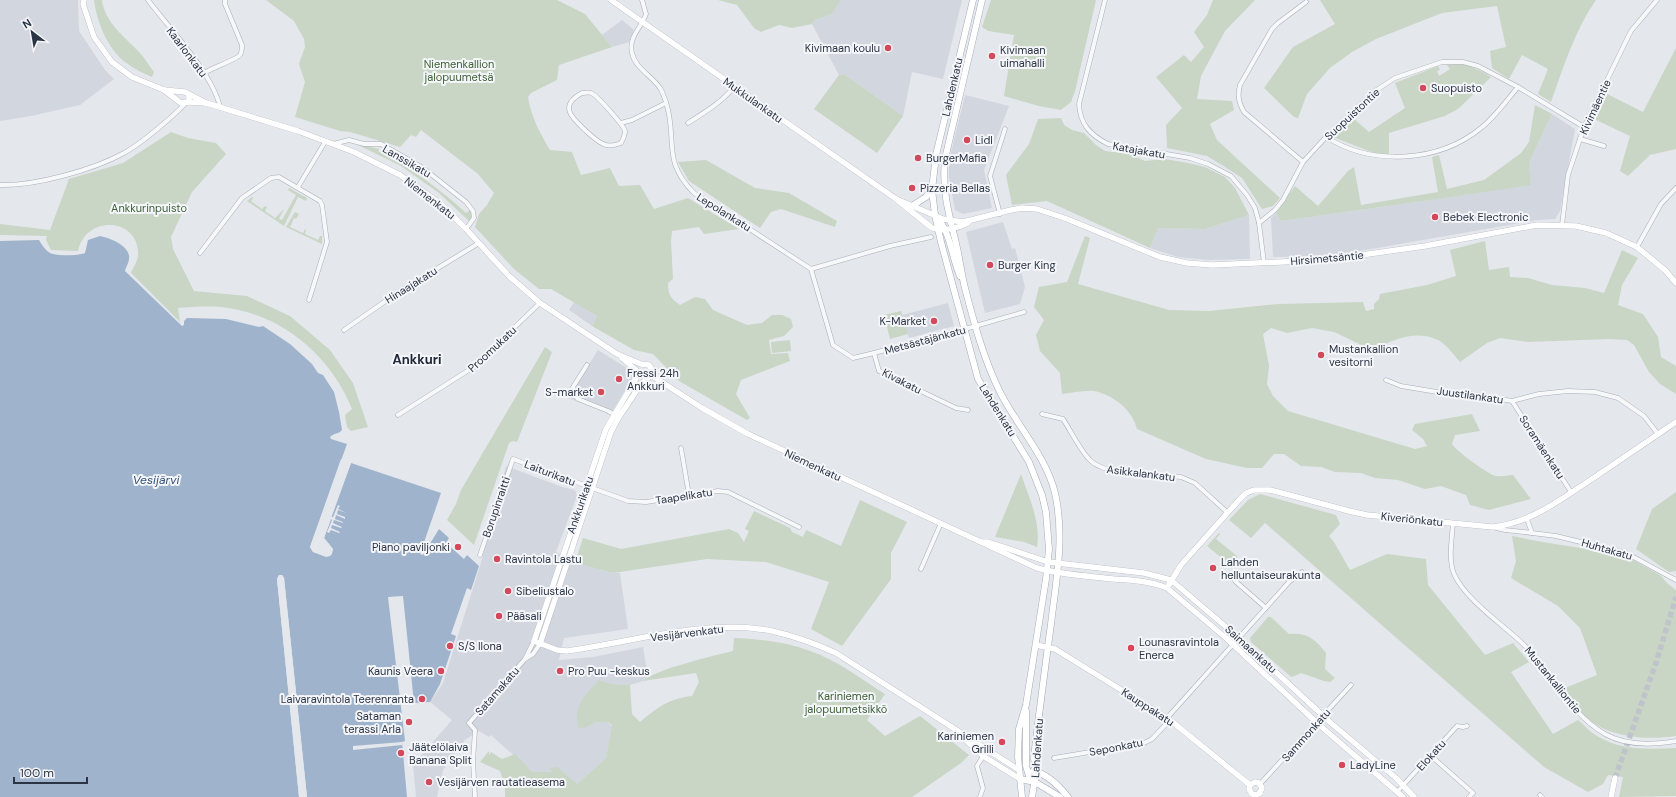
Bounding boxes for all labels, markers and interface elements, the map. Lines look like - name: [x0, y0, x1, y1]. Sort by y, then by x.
- north arrow: [12, 12, 52, 52]
- text: N: [20, 15, 34, 31]
- street label: Kaarlonkatu: [164, 24, 210, 80]
- place label: Kivimaan koulu: [805, 41, 880, 55]
- marker: Kivimaan koulu: [883, 43, 893, 53]
- place label: Kivimaan uimahalli: [1000, 43, 1046, 70]
- marker: Kivimaan uimahalli: [987, 51, 997, 61]
- street label: Lahdenkatu: [938, 56, 966, 118]
- park label: Niemenkallion jalopuumetsä: [424, 57, 494, 84]
- street label: Mukkulankatu: [720, 74, 786, 126]
- street label: Kivimäentie: [1576, 77, 1614, 137]
- place label: Suopuisto: [1431, 81, 1482, 95]
- marker: Suopuisto: [1418, 83, 1428, 93]
- street label: Suopuistontie: [1321, 85, 1383, 143]
- place label: Lidl: [975, 133, 993, 147]
- marker: Lidl: [962, 135, 972, 145]
- street label: Katajakatu: [1112, 139, 1166, 161]
- street label: Lanssikatu: [380, 142, 434, 180]
- place label: BurgerMafia: [926, 151, 987, 165]
- marker: BurgerMafia: [913, 153, 923, 163]
- street label: Niemenkatu: [402, 174, 458, 222]
- place label: Pizzeria Bellas: [920, 181, 990, 195]
- marker: Pizzeria Bellas: [907, 183, 917, 193]
- street label: Lepolankatu: [694, 190, 754, 234]
- park label: Ankkurinpuisto: [111, 201, 187, 215]
- place label: Bebek Electronic: [1443, 210, 1528, 224]
- marker: Bebek Electronic: [1430, 212, 1440, 222]
- street label: Hirsimetsäntie: [1290, 248, 1364, 268]
- place label: Burger King: [998, 258, 1056, 272]
- marker: Burger King: [985, 260, 995, 270]
- street label: Hinaajakatu: [382, 263, 440, 307]
- place label: K-Market: [879, 314, 926, 328]
- marker: K-Market: [929, 316, 939, 326]
- street label: Metsästäjänkatu: [883, 322, 967, 358]
- street label: Proomukatu: [465, 323, 519, 375]
- place label: Mustankallion vesitorni: [1329, 342, 1398, 369]
- marker: Mustankallion vesitorni: [1316, 350, 1326, 360]
- district label: Ankkuri: [392, 351, 442, 368]
- street label: Kivakatu: [880, 365, 924, 397]
- place label: Fressi 24h Ankkuri: [627, 366, 679, 393]
- marker: Fressi 24h Ankkuri: [614, 374, 624, 384]
- street label: Lahdenkatu: [976, 381, 1020, 439]
- street label: Juustilankatu: [1436, 383, 1504, 407]
- place label: S-market: [545, 385, 593, 399]
- marker: S-market: [596, 387, 606, 397]
- street label: Soramäenkatu: [1516, 412, 1568, 482]
- street label: Niemenkatu: [782, 446, 844, 484]
- street label: Laiturikatu: [522, 457, 578, 489]
- street label: Asikkalankatu: [1106, 462, 1176, 484]
- water label: Vesijärvi: [133, 472, 180, 488]
- street label: Borupinraitti: [479, 475, 513, 539]
- street label: Ankkurikatu: [564, 475, 596, 535]
- street label: Taapelikatu: [655, 485, 713, 507]
- street label: Kiveriönkatu: [1380, 509, 1444, 529]
- street label: Huhtakatu: [1580, 535, 1634, 563]
- place label: Piano paviljonki: [372, 540, 450, 554]
- marker: Piano paviljonki: [453, 542, 463, 552]
- place label: Ravintola Lastu: [505, 552, 582, 566]
- marker: Ravintola Lastu: [492, 554, 502, 564]
- place label: Lahden helluntaiseurakunta: [1221, 555, 1321, 582]
- marker: Lahden helluntaiseurakunta: [1208, 563, 1218, 573]
- place label: Sibeliustalo: [516, 584, 574, 598]
- marker: Sibeliustalo: [503, 586, 513, 596]
- place label: Pääsali: [507, 609, 542, 623]
- marker: Pääsali: [494, 611, 504, 621]
- street label: Vesijärvenkatu: [650, 622, 724, 644]
- street label: Saimaankatu: [1222, 622, 1280, 676]
- place label: Lounasravintola Enerca: [1139, 635, 1219, 662]
- place label: S/S Ilona: [458, 639, 502, 653]
- marker: S/S Ilona: [445, 641, 455, 651]
- marker: Lounasravintola Enerca: [1126, 643, 1136, 653]
- street label: Mustankalliontie: [1522, 644, 1584, 716]
- place label: Kaunis Veera: [368, 664, 433, 678]
- street label: Satamakatu: [472, 664, 522, 718]
- place label: Pro Puu -keskus: [568, 664, 650, 678]
- marker: Kaunis Veera: [436, 666, 446, 676]
- marker: Pro Puu -keskus: [555, 666, 565, 676]
- street label: Kauppakatu: [1119, 685, 1177, 729]
- park label: Kariniemen jalopuumetsikkö: [804, 689, 887, 716]
- place label: Laivaravintola Teerenranta: [281, 692, 414, 706]
- marker: Laivaravintola Teerenranta: [417, 694, 427, 704]
- street label: Sammonkatu: [1278, 706, 1334, 764]
- place label: Sataman terassi Arla: [344, 709, 401, 736]
- marker: Sataman terassi Arla: [404, 717, 414, 727]
- street label: Lahdenkatu: [1028, 718, 1046, 778]
- place label: Kariniemen Grilli: [938, 729, 994, 756]
- street label: Seponkatu: [1088, 735, 1144, 759]
- marker: Kariniemen Grilli: [997, 737, 1007, 747]
- street label: Elokatu: [1413, 737, 1449, 773]
- place label: Jäätelölaiva Banana Split: [409, 740, 472, 767]
- marker: Jäätelölaiva Banana Split: [396, 748, 406, 758]
- place label: LadyLine: [1350, 758, 1396, 772]
- scale bar: [14, 759, 87, 785]
- marker: LadyLine: [1337, 760, 1347, 770]
- text: 100 m: [20, 765, 54, 781]
- place label: Vesijärven rautatieasema: [437, 775, 565, 789]
- marker: Vesijärven rautatieasema: [424, 777, 434, 787]

